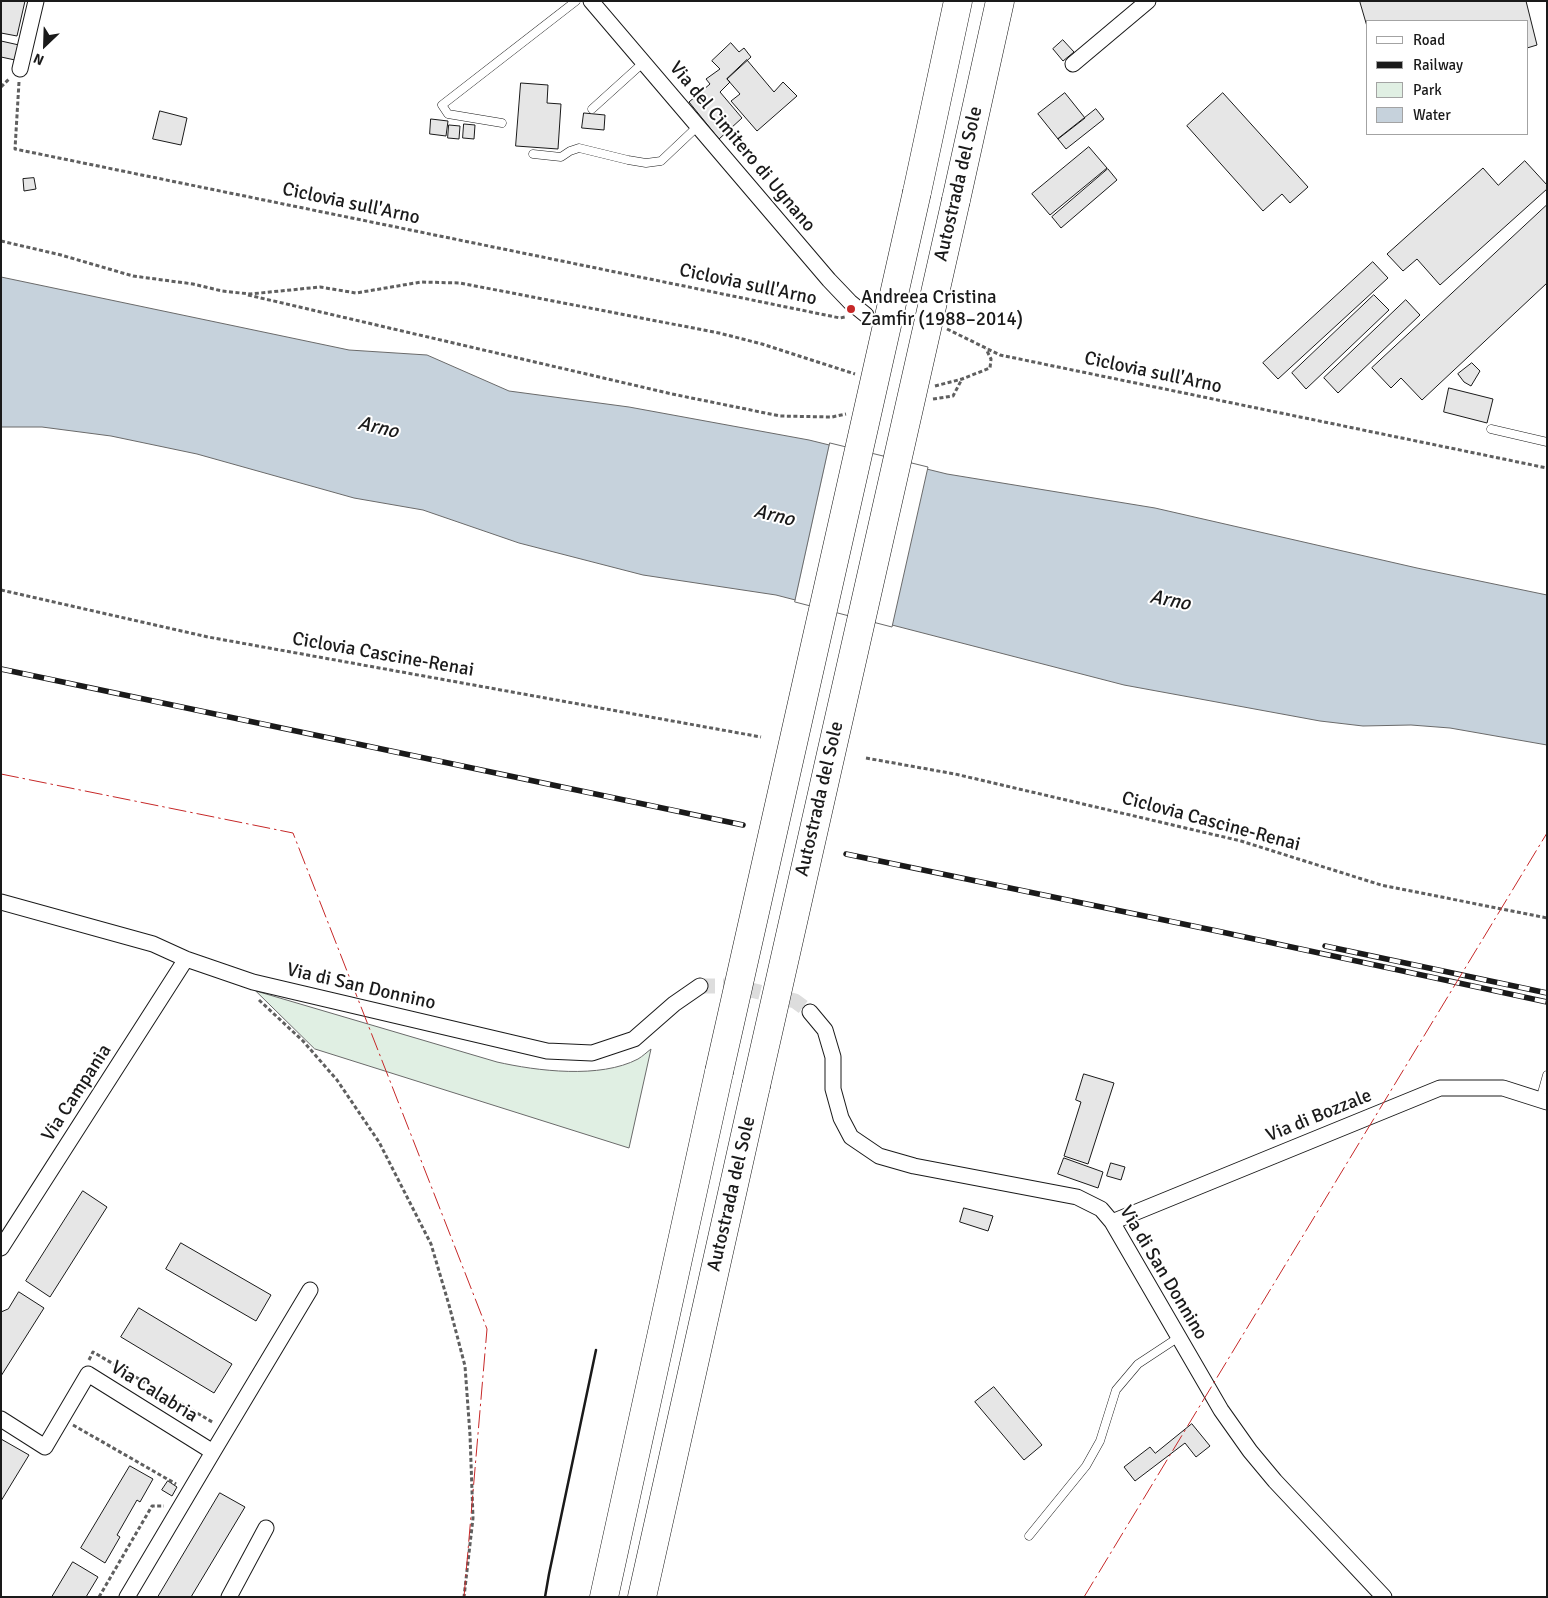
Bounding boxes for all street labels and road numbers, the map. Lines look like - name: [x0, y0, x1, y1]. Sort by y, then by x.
- street label: Via del Cimitero di Ugnano: [664, 57, 820, 237]
- street label: Autostrada del Sole: [930, 104, 988, 264]
- street label: Ciclovia sull'Arno: [280, 178, 422, 230]
- street label: Ciclovia sull'Arno: [677, 259, 819, 311]
- street label: Ciclovia sull'Arno: [1082, 347, 1224, 399]
- street label: Ciclovia Cascine-Renai: [290, 628, 476, 682]
- street label: Autostrada del Sole: [791, 719, 849, 879]
- street label: Ciclovia Cascine-Renai: [1119, 787, 1303, 857]
- street label: Via di San Donnino: [284, 959, 438, 1015]
- street label: Via Campania: [37, 1040, 117, 1146]
- street label: Via di Bozzale: [1263, 1084, 1375, 1148]
- street label: Autostrada del Sole: [703, 1114, 761, 1274]
- street label: Via di San Donnino: [1114, 1202, 1212, 1344]
- street label: Via Calabria: [106, 1356, 202, 1428]

